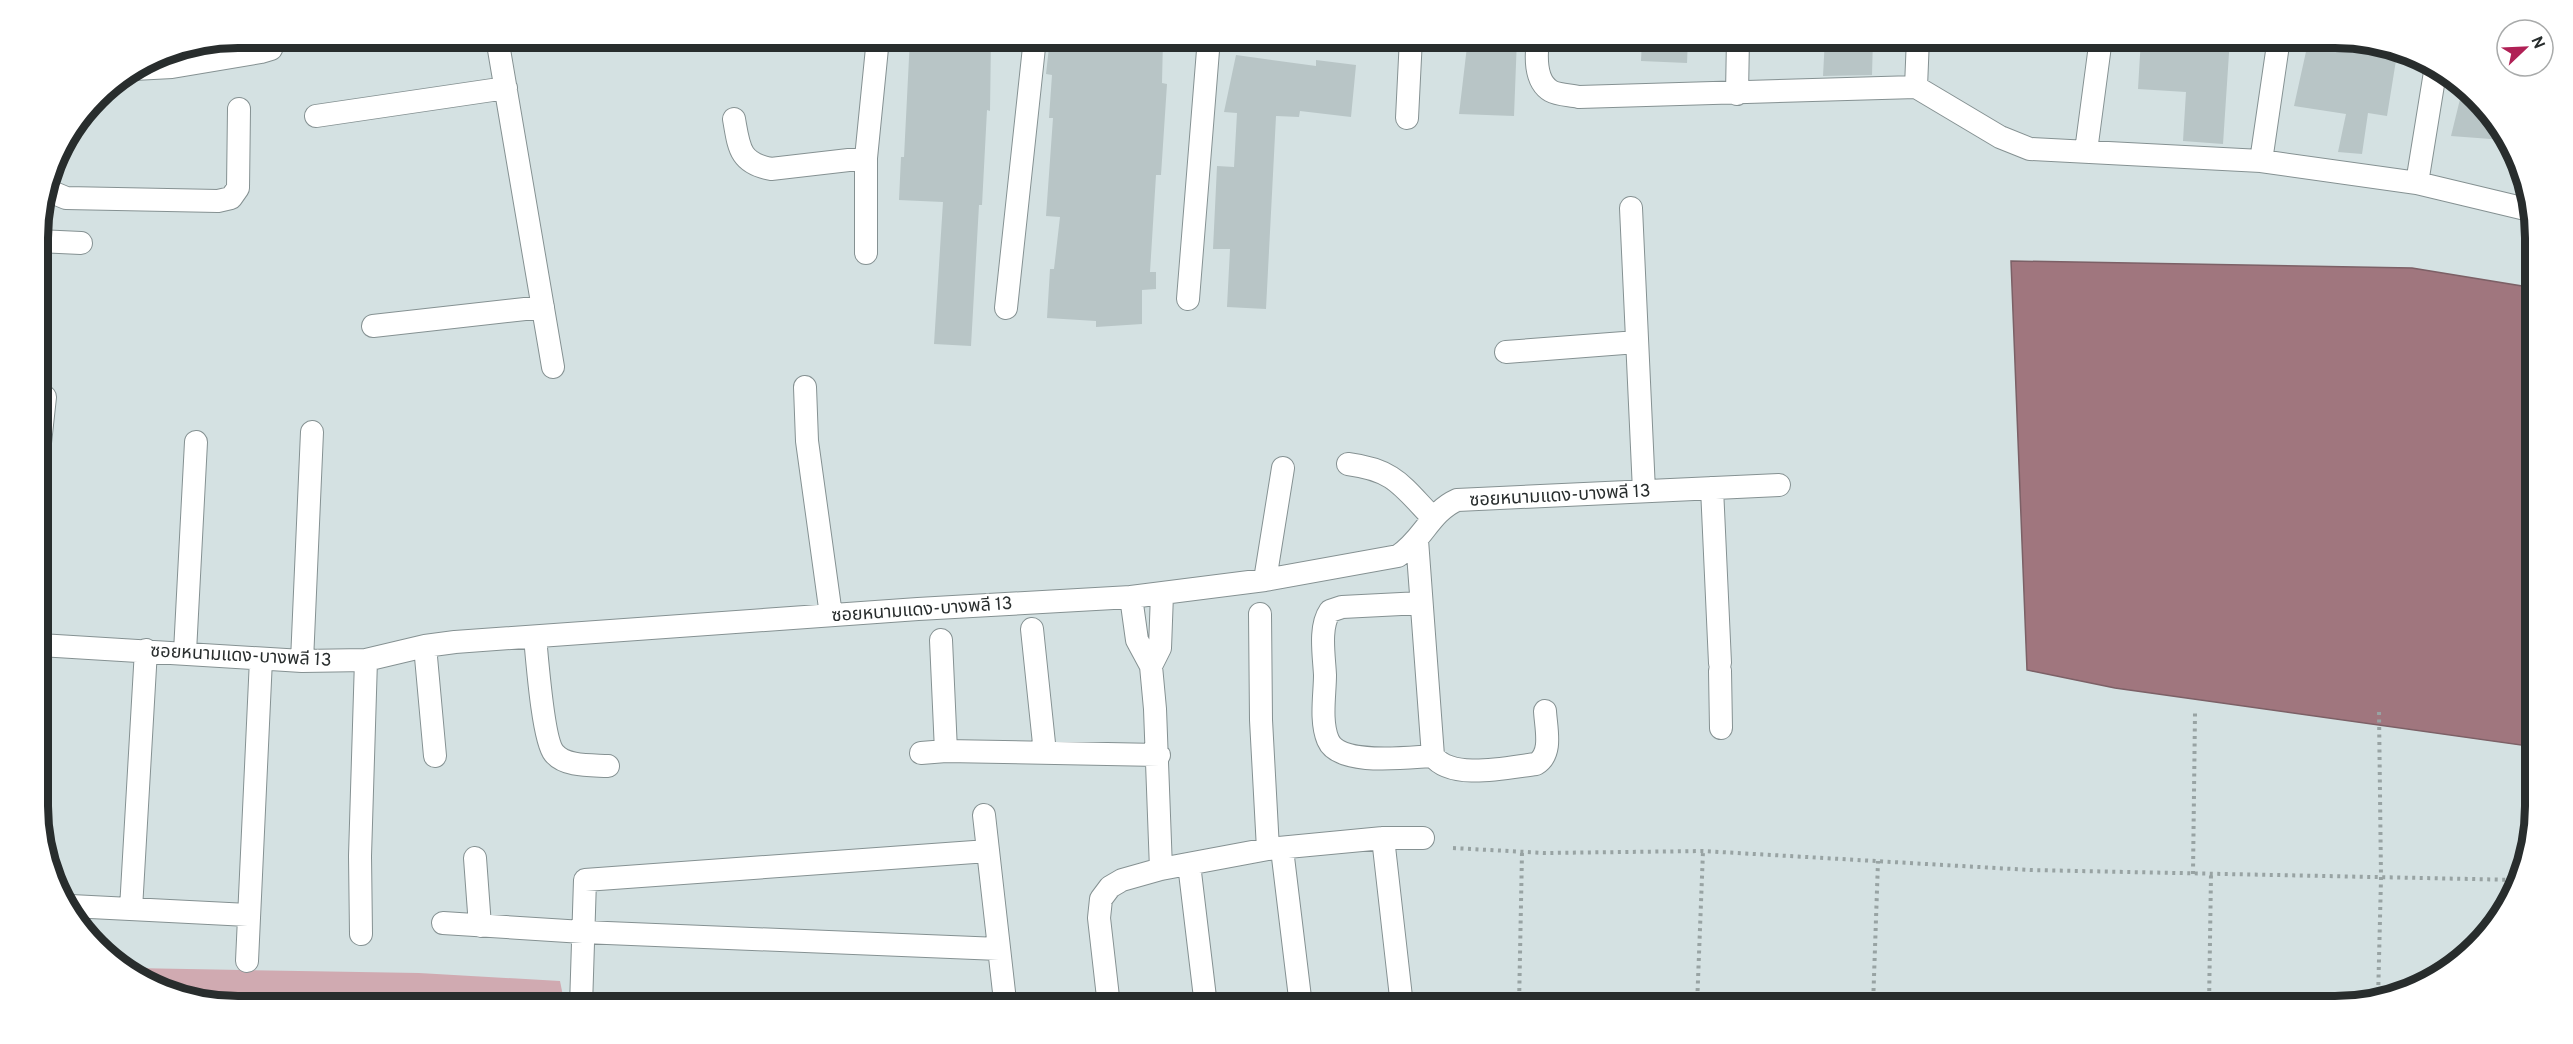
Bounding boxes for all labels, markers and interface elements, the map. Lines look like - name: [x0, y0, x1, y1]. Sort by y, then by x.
- north arrow: [2495, 18, 2555, 78]
- text: N: [2526, 34, 2548, 52]
- street label: ซอยหนามแดง-บางพลี 13: [1469, 480, 1651, 513]
- street label: ซอยหนามแดง-บางพลี 13: [831, 593, 1013, 628]
- street label: ซอยหนามแดง-บางพลี 13: [150, 640, 332, 673]

